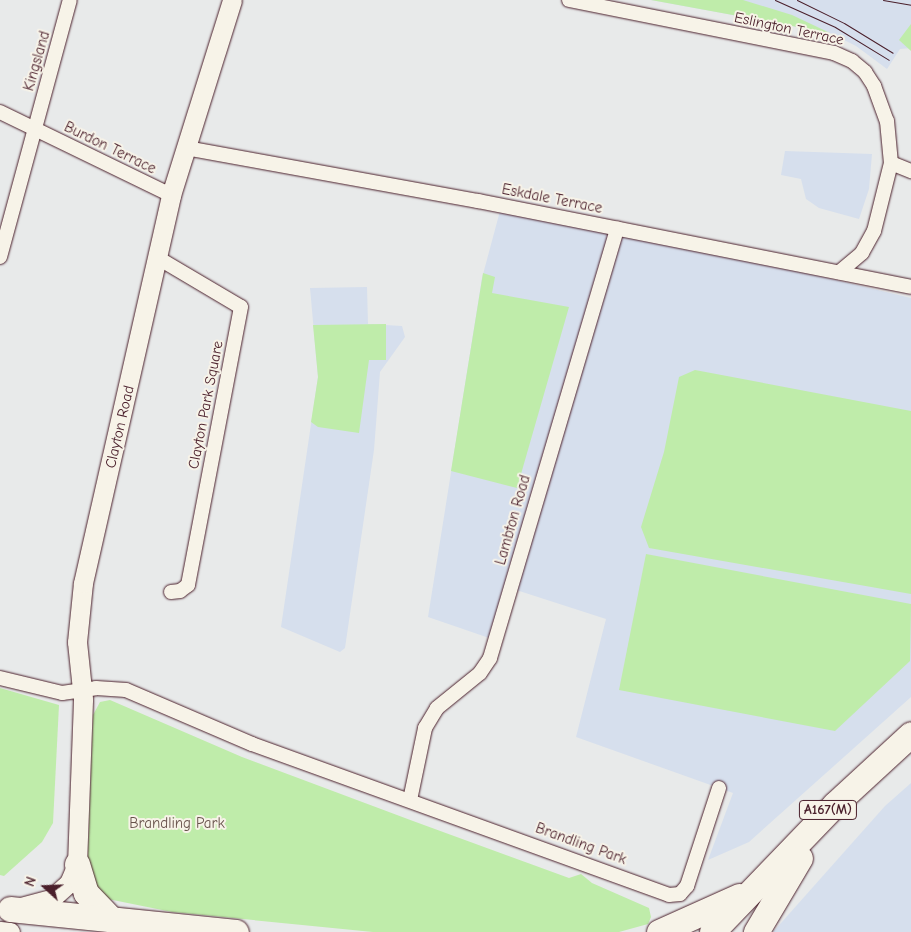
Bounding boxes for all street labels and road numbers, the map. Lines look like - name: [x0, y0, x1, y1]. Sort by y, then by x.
- street label: Eslington Terrace: [733, 9, 845, 49]
- street label: Kingsland: [20, 29, 54, 93]
- street label: Burdon Terrace: [61, 118, 159, 178]
- street label: Eskdale Terrace: [500, 180, 604, 218]
- street label: Clayton Park Square: [185, 339, 227, 471]
- street label: Clayton Road: [102, 384, 138, 470]
- street label: Lambton Road: [492, 473, 534, 567]
- road number: A167(M): [798, 798, 858, 822]
- street label: Brandling Park: [533, 819, 629, 869]

